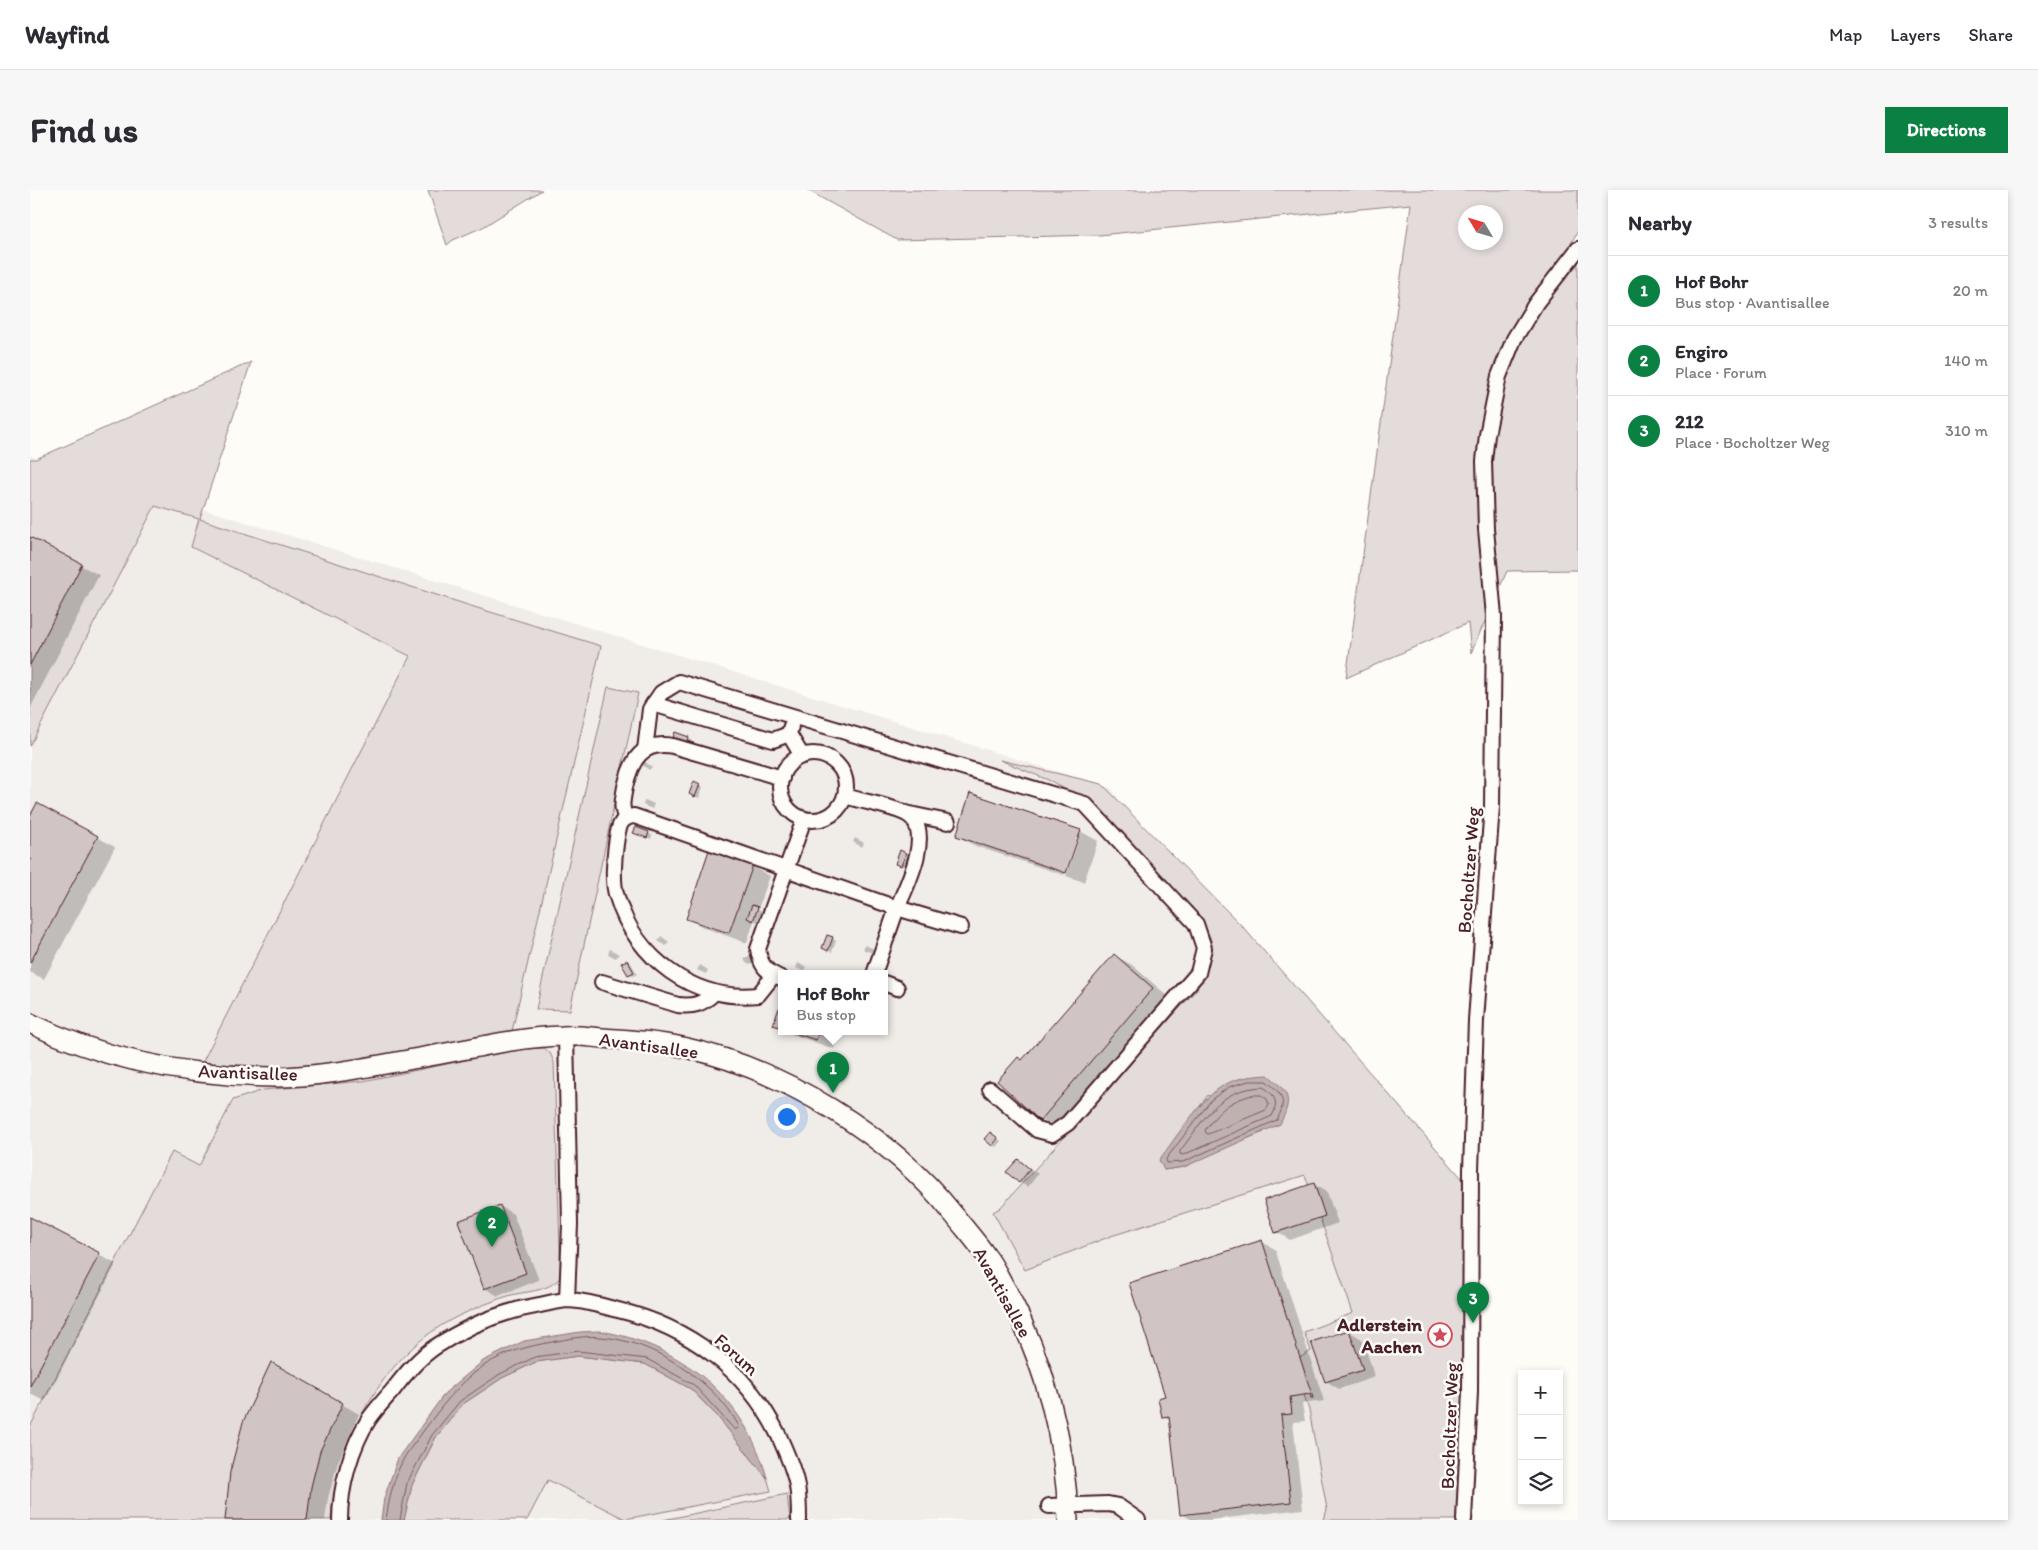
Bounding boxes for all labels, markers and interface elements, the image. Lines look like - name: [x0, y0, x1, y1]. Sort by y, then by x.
- text: Wayfind: [25, 20, 109, 49]
- text: Map: [1829, 24, 1862, 46]
- text: Layers: [1890, 24, 1940, 46]
- text: Share: [1968, 24, 2013, 46]
- button: Directions: [1885, 107, 2008, 153]
- text: Find us: [30, 109, 138, 151]
- north arrow: [1458, 205, 1503, 250]
- text: Nearby: [1628, 210, 1692, 235]
- text: 3 results: [1928, 213, 1988, 232]
- text: Hof Bohr: [1675, 270, 1748, 293]
- text: 1: [1640, 281, 1648, 300]
- text: 20 m: [1953, 281, 1988, 300]
- text: Bus stop · Avantisallee: [1675, 293, 1830, 312]
- text: Engiro: [1675, 340, 1728, 363]
- text: 2: [1640, 351, 1648, 370]
- text: 140 m: [1944, 351, 1988, 370]
- text: Place · Forum: [1675, 363, 1767, 382]
- text: 212: [1675, 410, 1704, 433]
- text: 3: [1640, 421, 1648, 440]
- text: 310 m: [1945, 421, 1988, 440]
- text: Place · Bocholtzer Weg: [1675, 433, 1830, 452]
- street label: Bocholtzer Weg: [1453, 806, 1484, 934]
- popup: [778, 970, 888, 1035]
- text: Hof Bohr: [796, 982, 870, 1005]
- text: Bus stop: [796, 1005, 856, 1024]
- street label: Avantisallee: [598, 1027, 700, 1064]
- pin: 1: [817, 1052, 849, 1093]
- street label: Avantisallee: [198, 1059, 298, 1086]
- your location: [774, 1104, 800, 1130]
- pin: 2: [476, 1206, 508, 1247]
- street label: Avantisallee: [968, 1243, 1037, 1341]
- pin: 3: [1457, 1282, 1489, 1323]
- place label: Adlerstein Aachen: [1336, 1313, 1422, 1358]
- place icon: Adlerstein Aachen: [1427, 1322, 1453, 1348]
- street label: Forum: [710, 1328, 764, 1381]
- street label: Bocholtzer Weg: [1436, 1362, 1463, 1490]
- map controls: [1518, 1370, 1563, 1505]
- button: +: [1518, 1370, 1563, 1415]
- button: −: [1518, 1415, 1563, 1460]
- button: layers: [1518, 1460, 1563, 1505]

